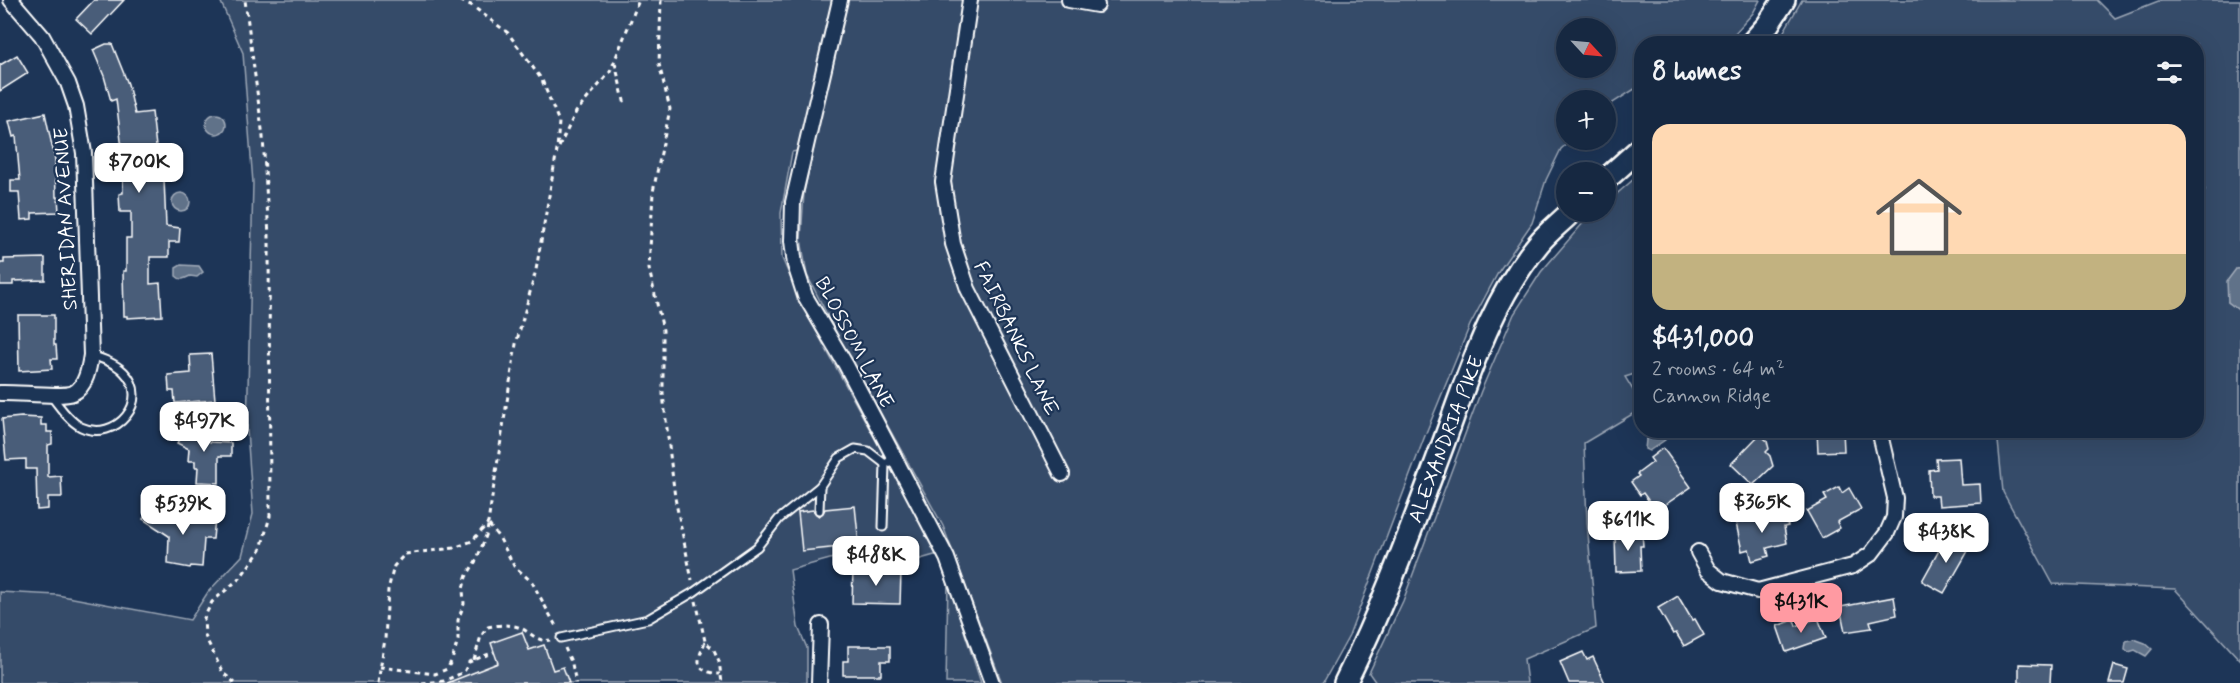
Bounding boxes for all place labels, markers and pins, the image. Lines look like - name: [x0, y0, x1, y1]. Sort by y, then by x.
- pin: $700K: [97, 143, 181, 194]
- pin: $497K: [162, 402, 246, 453]
- pin: $365K: [1720, 483, 1804, 534]
- pin: $539K: [141, 485, 225, 536]
- pin: $611K: [1586, 501, 1670, 552]
- pin: $438K: [1904, 513, 1988, 564]
- pin: $488K: [834, 536, 918, 587]
- pin: $431K: [1759, 583, 1843, 634]

